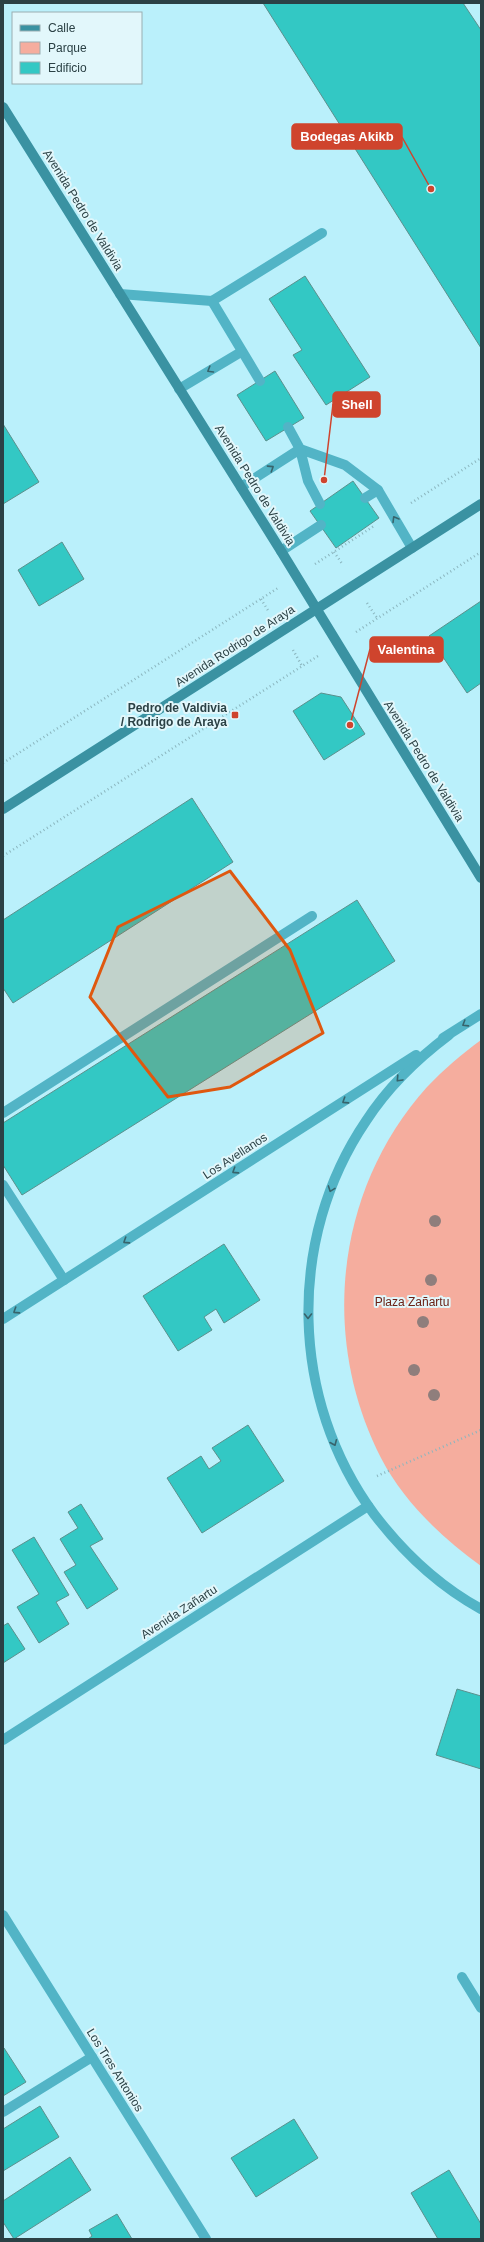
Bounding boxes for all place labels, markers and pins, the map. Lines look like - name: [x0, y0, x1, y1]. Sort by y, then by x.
- callout: Bodegas Akikb: [292, 124, 402, 149]
- callout: Shell: [333, 392, 380, 417]
- callout: Valentina: [370, 637, 443, 662]
- place label: Pedro de Valdivia / Rodrigo de Araya: [121, 701, 227, 729]
- marker: Pedro de Valdivia / Rodrigo de Araya: [230, 710, 240, 720]

